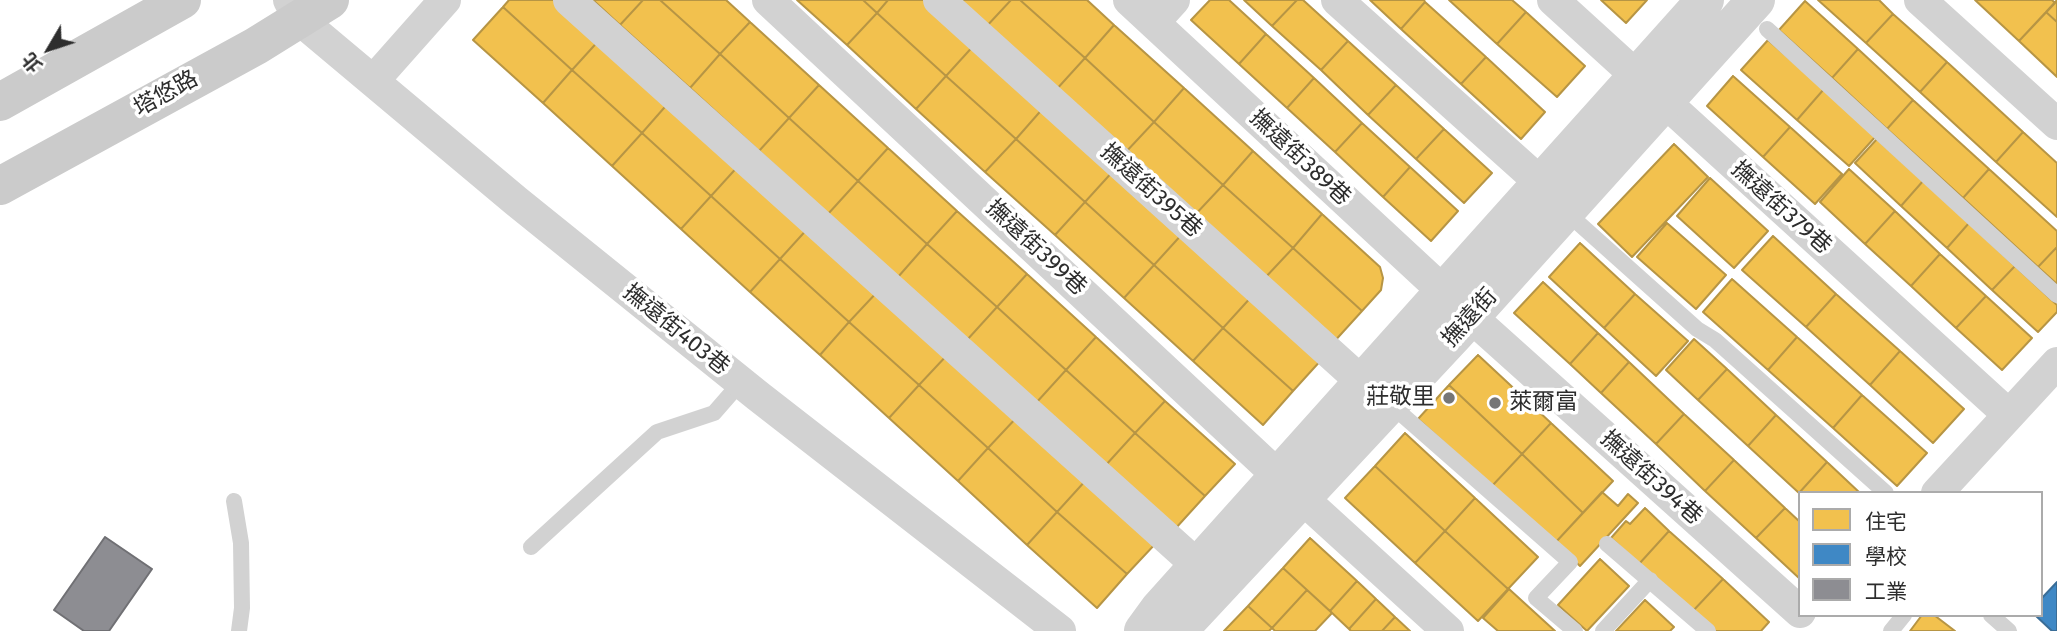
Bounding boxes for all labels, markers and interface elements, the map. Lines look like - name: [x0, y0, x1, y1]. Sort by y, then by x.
- north arrow: [14, 14, 84, 84]
- text: 北: [17, 48, 47, 77]
- street label: 塔悠路: [129, 65, 203, 123]
- street label: 撫遠街389巷: [1244, 104, 1356, 212]
- street label: 撫遠街395巷: [1095, 138, 1207, 244]
- street label: 撫遠街379巷: [1725, 156, 1837, 260]
- street label: 撫遠街399巷: [980, 194, 1092, 302]
- street label: 撫遠街403巷: [617, 279, 735, 381]
- street label: 撫遠街: [1437, 283, 1503, 353]
- place label: 莊敬里: [1366, 384, 1435, 412]
- place label: 萊爾富: [1509, 389, 1578, 417]
- marker: 莊敬里: [1441, 390, 1457, 406]
- marker: 萊爾富: [1487, 395, 1503, 411]
- street label: 撫遠街394巷: [1594, 425, 1708, 531]
- legend: [1798, 491, 2043, 617]
- text: 住宅: [1865, 509, 1907, 535]
- text: 學校: [1865, 544, 1907, 570]
- text: 工業: [1865, 579, 1907, 605]

